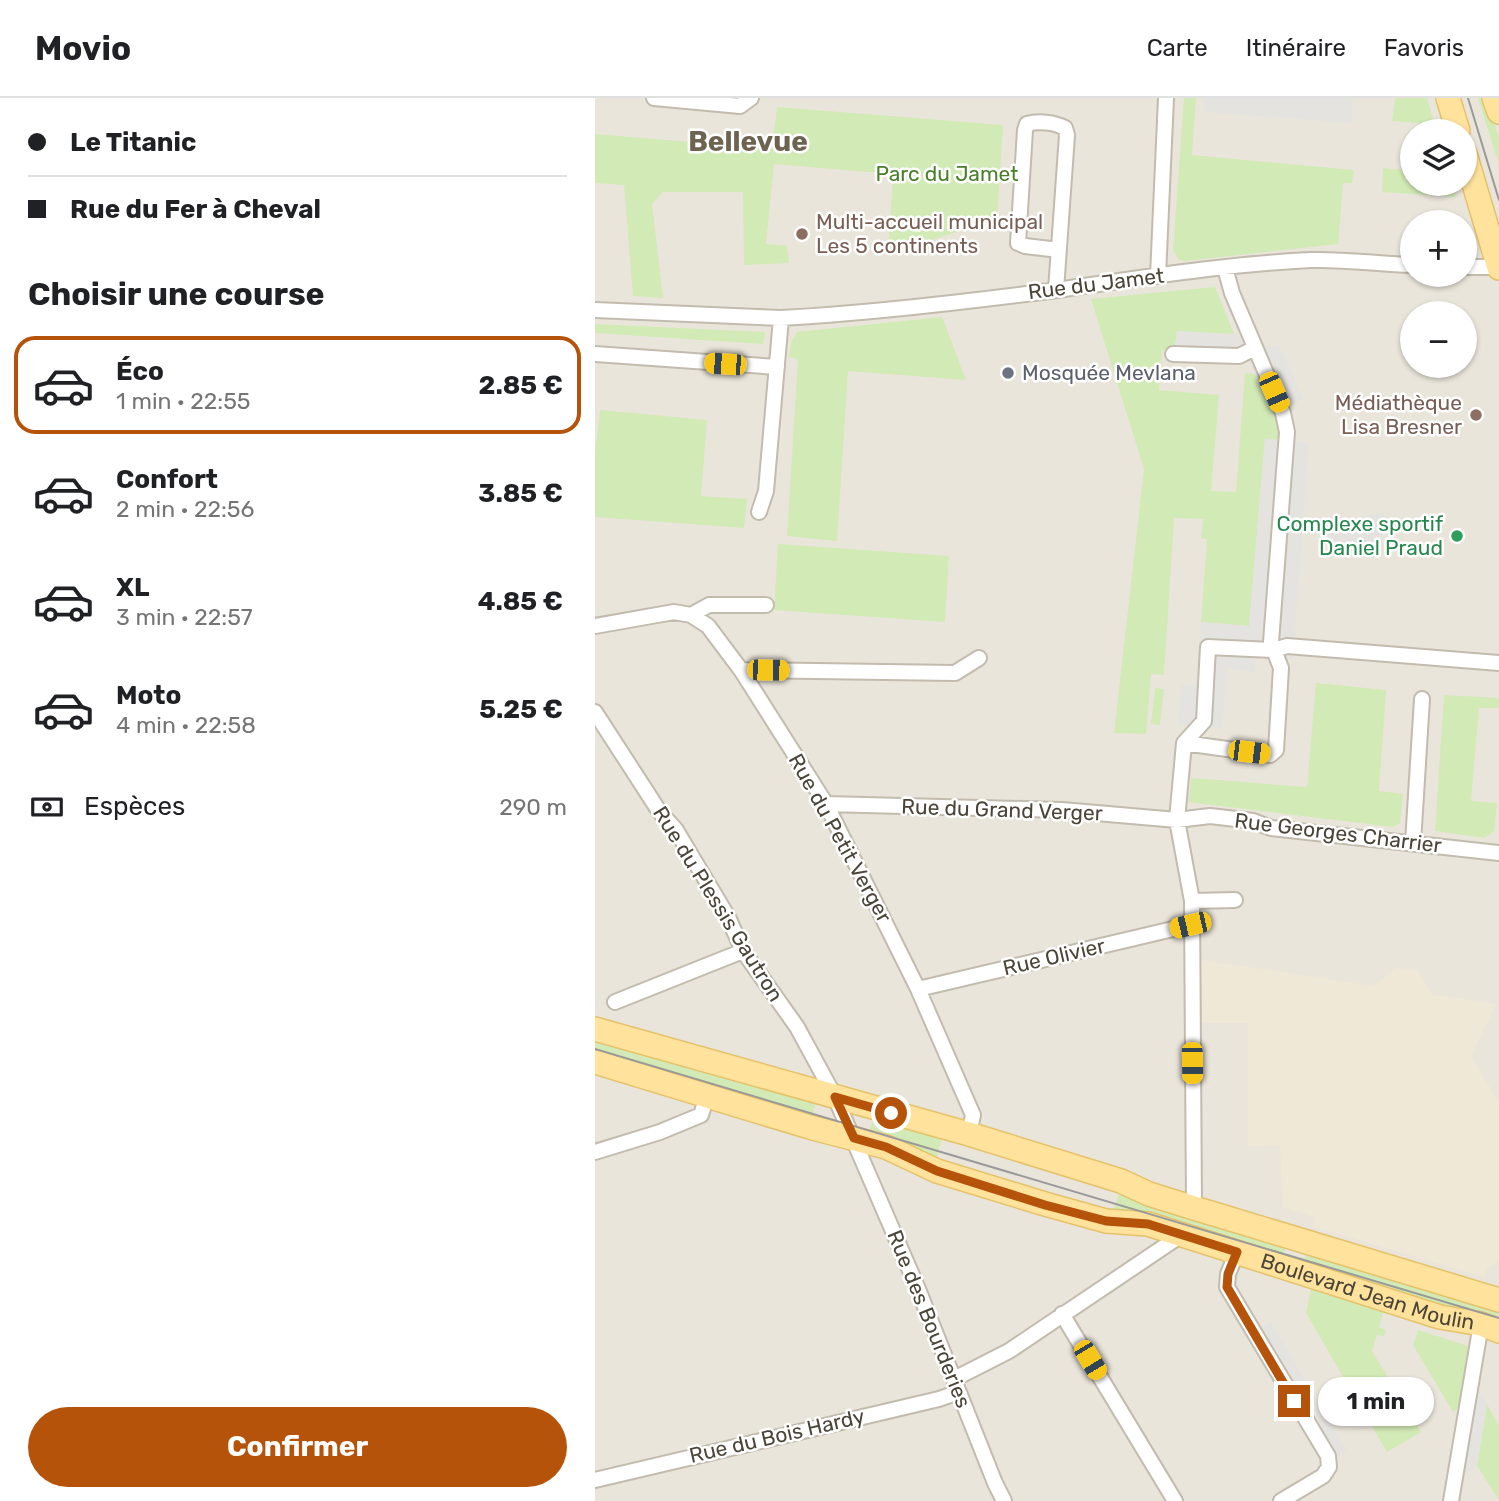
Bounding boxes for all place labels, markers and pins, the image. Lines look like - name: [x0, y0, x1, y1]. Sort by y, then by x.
- place label: Multi-accueil municipal Les 5 continents: [816, 209, 1043, 258]
- marker: Multi-accueil municipal Les 5 continents: [794, 226, 810, 242]
- place label: Mosquée Mevlana: [1022, 360, 1196, 385]
- marker: Mosquée Mevlana: [1000, 365, 1016, 381]
- place label: Médiathèque Lisa Bresner: [1335, 390, 1462, 439]
- marker: Médiathèque Lisa Bresner: [1468, 407, 1484, 423]
- place label: Complexe sportif Daniel Praud: [1277, 511, 1443, 560]
- marker: Complexe sportif Daniel Praud: [1449, 528, 1465, 544]

